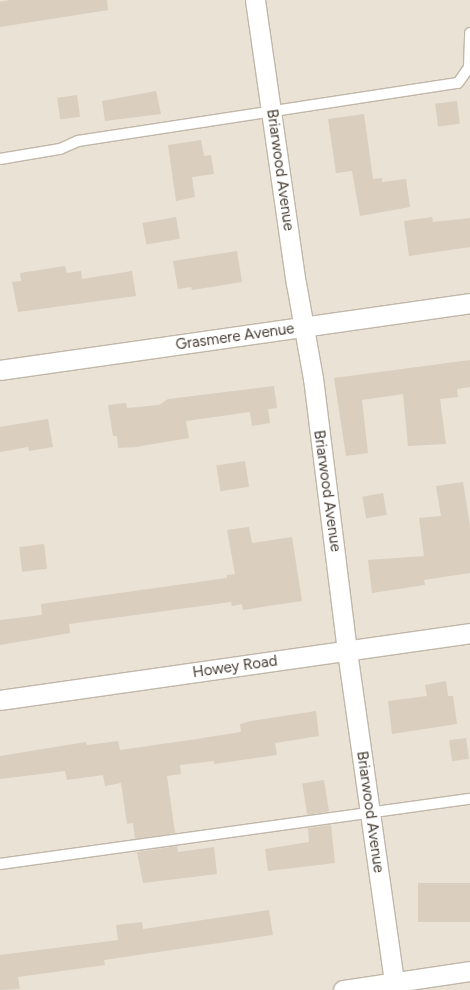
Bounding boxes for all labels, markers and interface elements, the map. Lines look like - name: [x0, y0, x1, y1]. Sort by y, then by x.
- street label: Briarwood Avenue: [263, 108, 297, 232]
- street label: Grasmere Avenue: [174, 320, 296, 354]
- street label: Briarwood Avenue: [310, 429, 344, 553]
- street label: Howey Road: [191, 652, 279, 682]
- street label: Briarwood Avenue: [353, 750, 387, 874]

